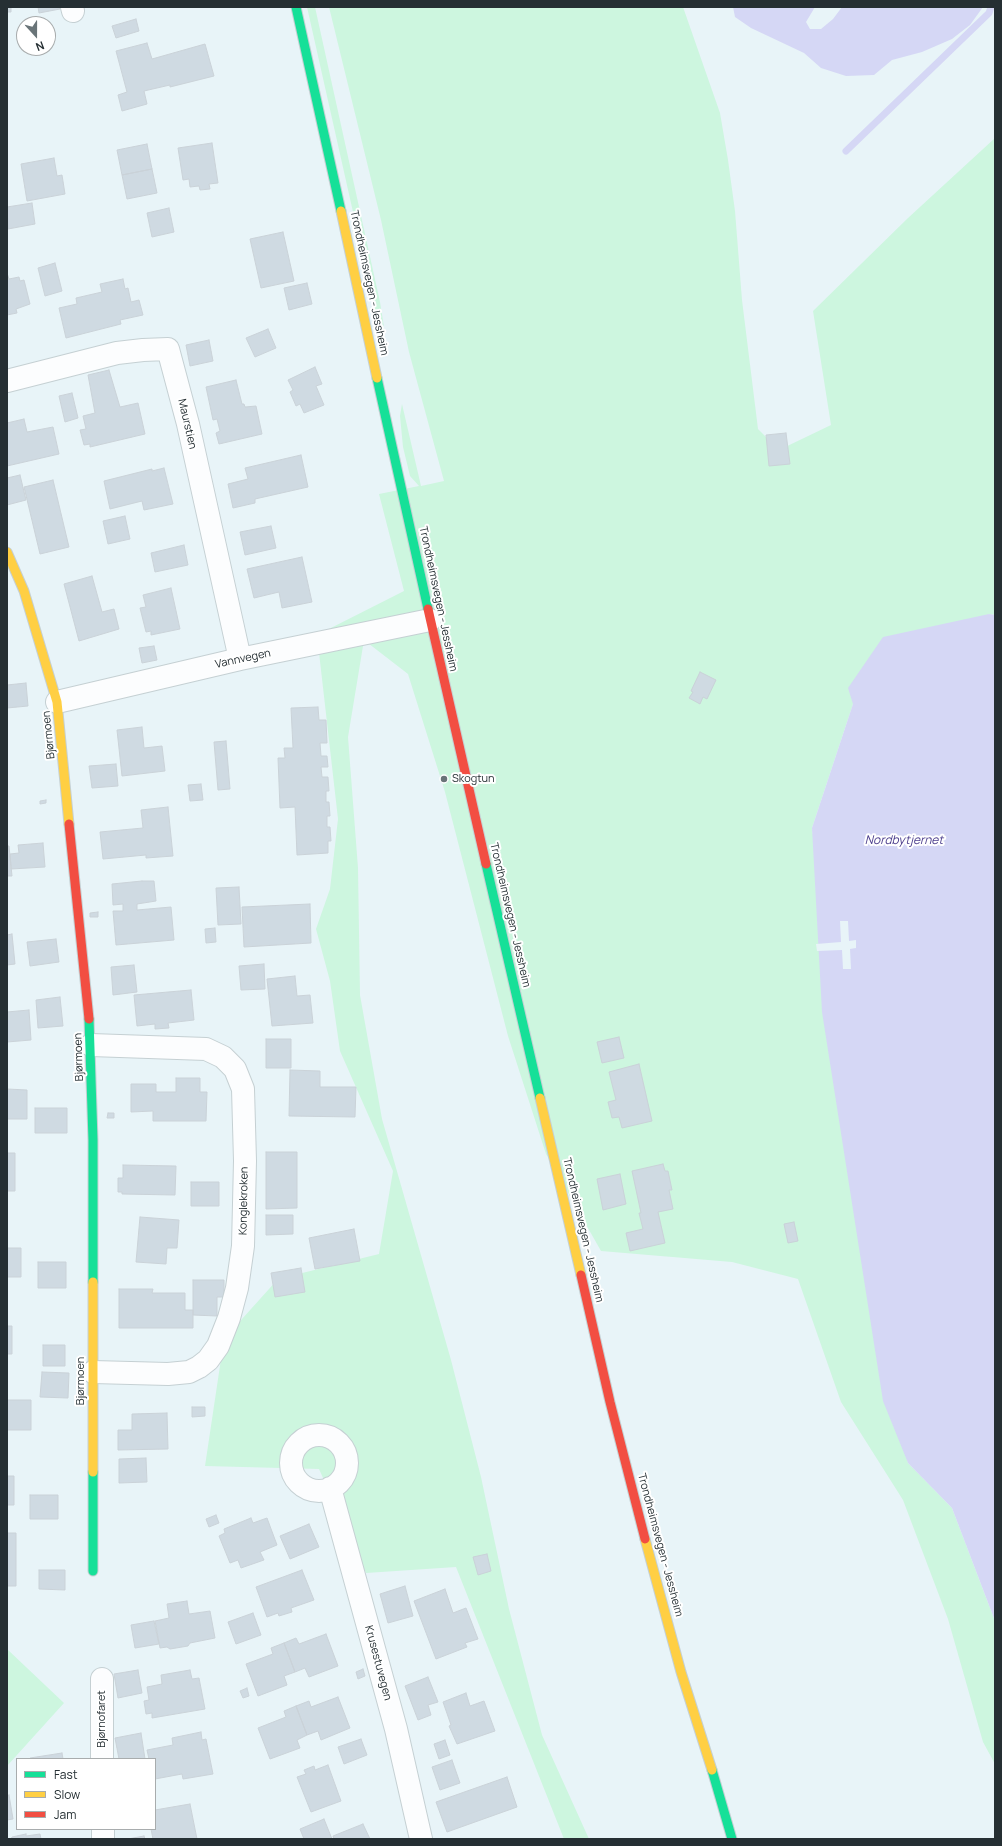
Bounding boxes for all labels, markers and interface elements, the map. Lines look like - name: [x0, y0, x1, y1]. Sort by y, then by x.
- north arrow: [16, 16, 56, 56]
- text: N: [34, 38, 46, 55]
- street label: Trondheimsvegen - Jessheim: [347, 209, 391, 357]
- street label: Maurstien: [175, 398, 199, 450]
- street label: Trondheimsvegen - Jessheim: [416, 525, 460, 673]
- street label: Vannvegen: [214, 647, 272, 671]
- street label: Bjørmoen: [40, 710, 58, 760]
- place label: Skogtun: [452, 772, 495, 786]
- marker: Skogtun: [439, 774, 449, 784]
- water label: Nordbytjernet: [865, 834, 943, 848]
- street label: Trondheimsvegen - Jessheim: [487, 841, 533, 989]
- street label: Bjørmoen: [72, 1033, 86, 1081]
- street label: Trondheimsvegen - Jessheim: [560, 1156, 606, 1304]
- street label: Konglekroken: [237, 1167, 251, 1235]
- street label: Bjørmoen: [74, 1357, 88, 1405]
- street label: Trondheimsvegen - Jessheim: [634, 1472, 686, 1618]
- street label: Krusestuvegen: [362, 1624, 394, 1702]
- street label: Bjørnofaret: [95, 1690, 109, 1748]
- legend: [16, 1758, 156, 1830]
- text: Fast: [54, 1766, 78, 1783]
- text: Slow: [54, 1786, 80, 1803]
- text: Jam: [54, 1806, 76, 1823]

